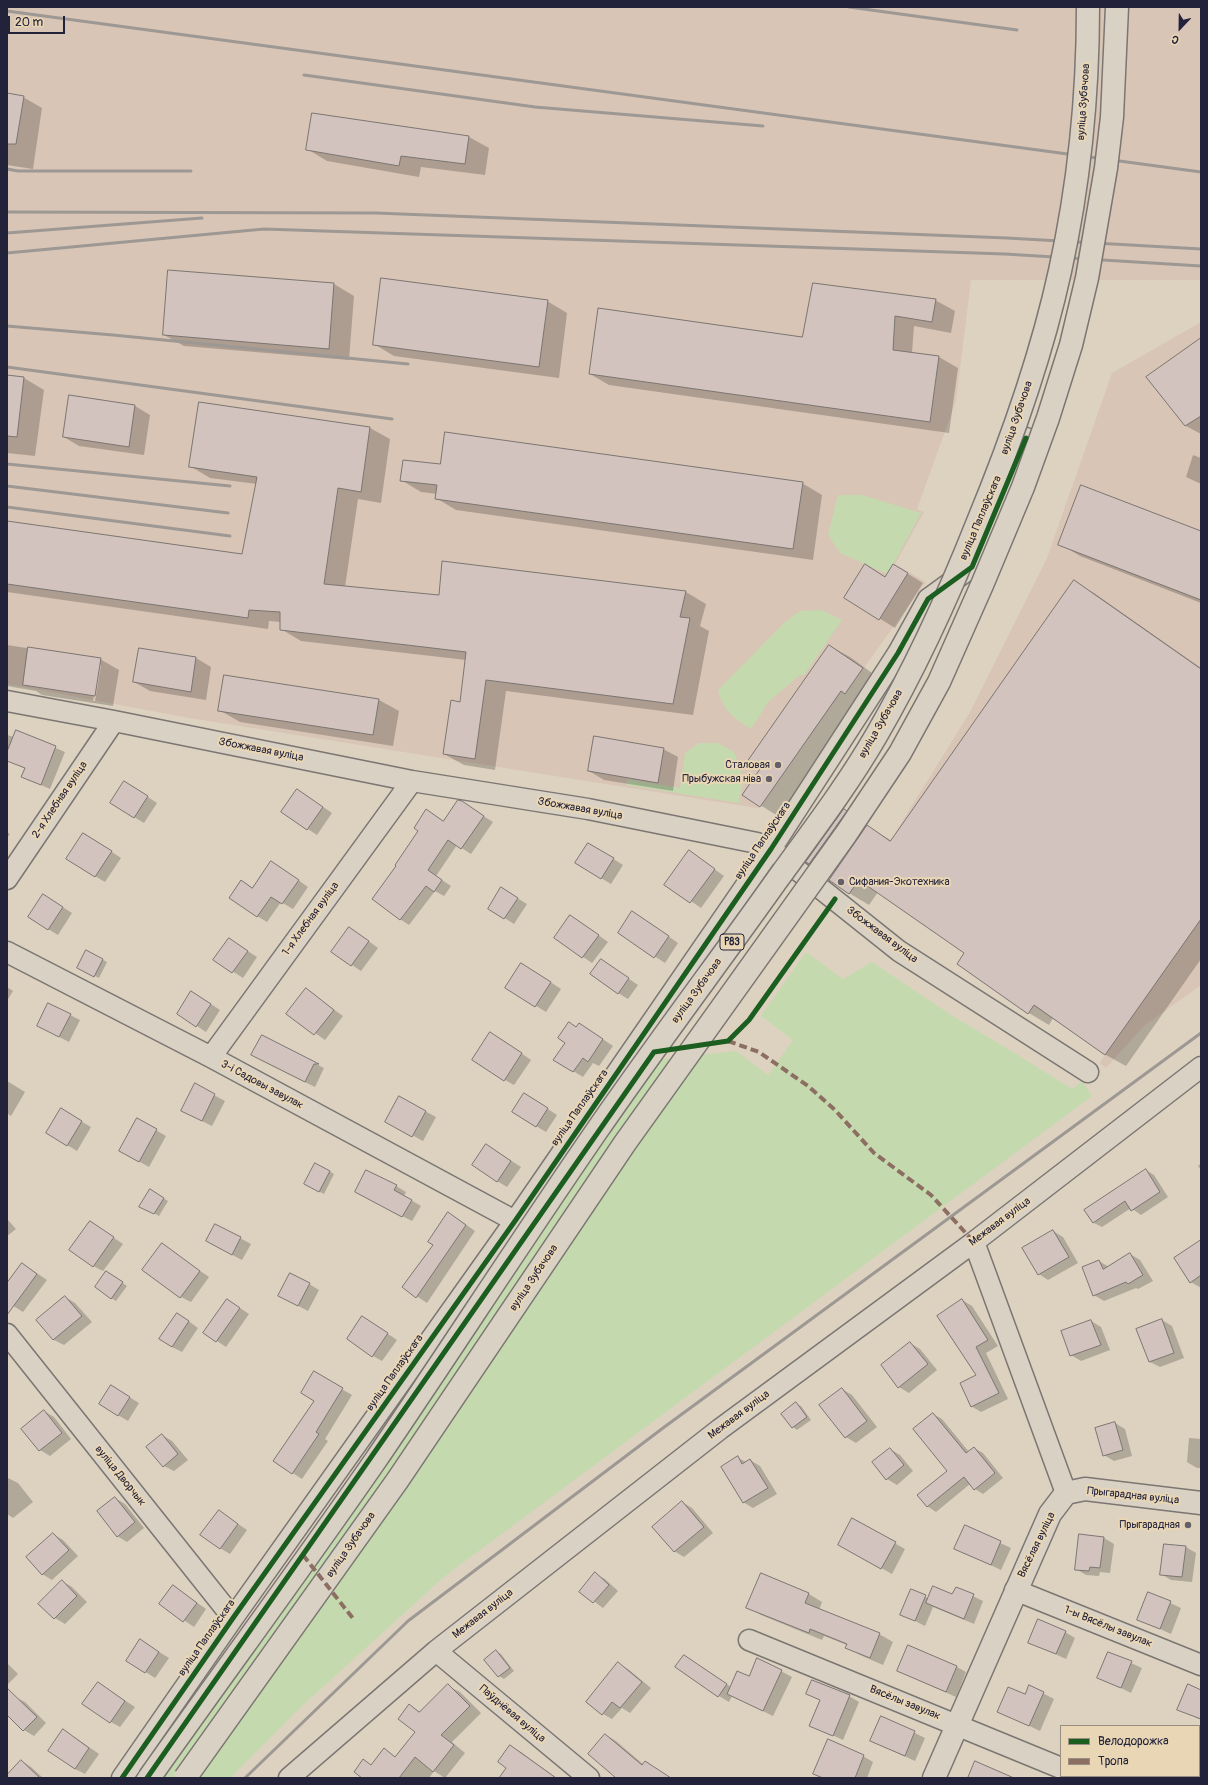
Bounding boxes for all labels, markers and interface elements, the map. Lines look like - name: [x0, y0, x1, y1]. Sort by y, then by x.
- scale bar: [10, 8, 67, 34]
- north arrow: [1160, 8, 1200, 48]
- text: 20 m: [15, 15, 43, 30]
- text: С: [1170, 32, 1181, 47]
- street label: вуліца Зубачова: [1075, 63, 1093, 141]
- street label: вуліца Зубачова: [998, 379, 1036, 457]
- street label: вуліца Паплаўскага: [957, 474, 1005, 562]
- street label: вуліца Зубачова: [856, 687, 906, 761]
- street label: Збожжавая вуліца: [218, 735, 304, 765]
- place label: Сталовая: [725, 758, 770, 772]
- street label: 2-я Хлебная вуліца: [29, 759, 91, 841]
- marker: Сталовая: [773, 760, 783, 770]
- place label: Прыбужская ніва: [682, 772, 761, 786]
- marker: Прыбужская ніва: [764, 774, 774, 784]
- street label: Збожжавая вуліца: [537, 795, 623, 823]
- street label: вуліца Паплаўскага: [732, 800, 794, 882]
- place label: Сифания-Экотехника: [849, 875, 950, 889]
- marker: Сифания-Экотехника: [836, 877, 846, 887]
- street label: 1-я Хлебная вуліца: [280, 880, 342, 958]
- street label: Збожжавая вуліца: [844, 904, 920, 966]
- road number: Р83: [720, 934, 744, 950]
- street label: вуліца Зубачова: [669, 956, 725, 1026]
- street label: 3-і Садовы завулак: [218, 1058, 306, 1112]
- street label: вуліца Паплаўскага: [549, 1067, 611, 1149]
- street label: Межавая вуліца: [967, 1195, 1033, 1249]
- street label: вуліца Зубачова: [507, 1242, 561, 1314]
- street label: вуліца Паплаўскага: [364, 1332, 426, 1414]
- street label: Межавая вуліца: [706, 1388, 772, 1442]
- street label: вуліца Дворчык: [92, 1443, 148, 1509]
- street label: Прыгарадная вуліца: [1086, 1485, 1180, 1507]
- street label: вуліца Зубачова: [324, 1510, 378, 1580]
- street label: Вясёлая вуліца: [1015, 1510, 1059, 1580]
- place label: Прыгарадная: [1120, 1518, 1180, 1532]
- marker: Прыгарадная: [1183, 1520, 1193, 1530]
- street label: Межавая вуліца: [450, 1586, 516, 1642]
- street label: вуліца Паплаўскага: [176, 1597, 238, 1679]
- street label: 1-ы Вясёлы завулак: [1062, 1603, 1154, 1651]
- street label: Паўднёвая вуліца: [476, 1682, 548, 1746]
- street label: Вясёлы завулак: [868, 1683, 942, 1723]
- legend: [1060, 1725, 1200, 1777]
- text: Велодорожка: [1098, 1734, 1169, 1749]
- text: Тропа: [1098, 1754, 1128, 1769]

